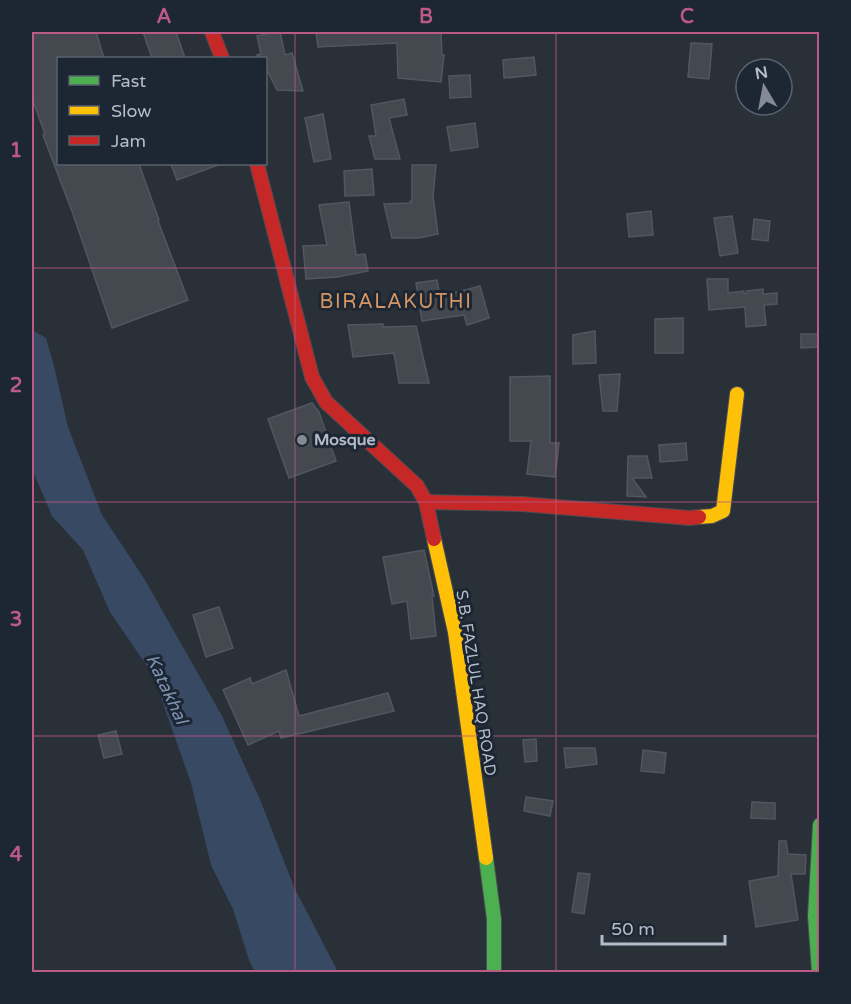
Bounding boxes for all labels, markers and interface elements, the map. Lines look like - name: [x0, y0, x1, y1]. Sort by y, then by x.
- text: A: [157, 5, 172, 29]
- text: B: [419, 5, 433, 29]
- text: C: [680, 5, 694, 29]
- legend: [57, 57, 267, 165]
- north arrow: [734, 57, 794, 117]
- text: N: [754, 62, 770, 84]
- text: Fast: [111, 70, 146, 92]
- text: Slow: [111, 100, 152, 122]
- text: Jam: [111, 130, 146, 152]
- text: 1: [10, 139, 22, 163]
- district label: BIRALAKUTHI: [320, 290, 472, 314]
- text: 2: [10, 374, 22, 398]
- place label: Mosque: [314, 430, 376, 450]
- marker: Mosque: [295, 433, 309, 447]
- street label: S.B. FAZLUL HAQ ROAD: [451, 589, 501, 777]
- text: 3: [10, 608, 22, 632]
- water label: Katakhal: [141, 651, 194, 730]
- text: 4: [10, 843, 23, 867]
- scale bar: [602, 908, 725, 946]
- text: 50 m: [611, 918, 655, 940]

